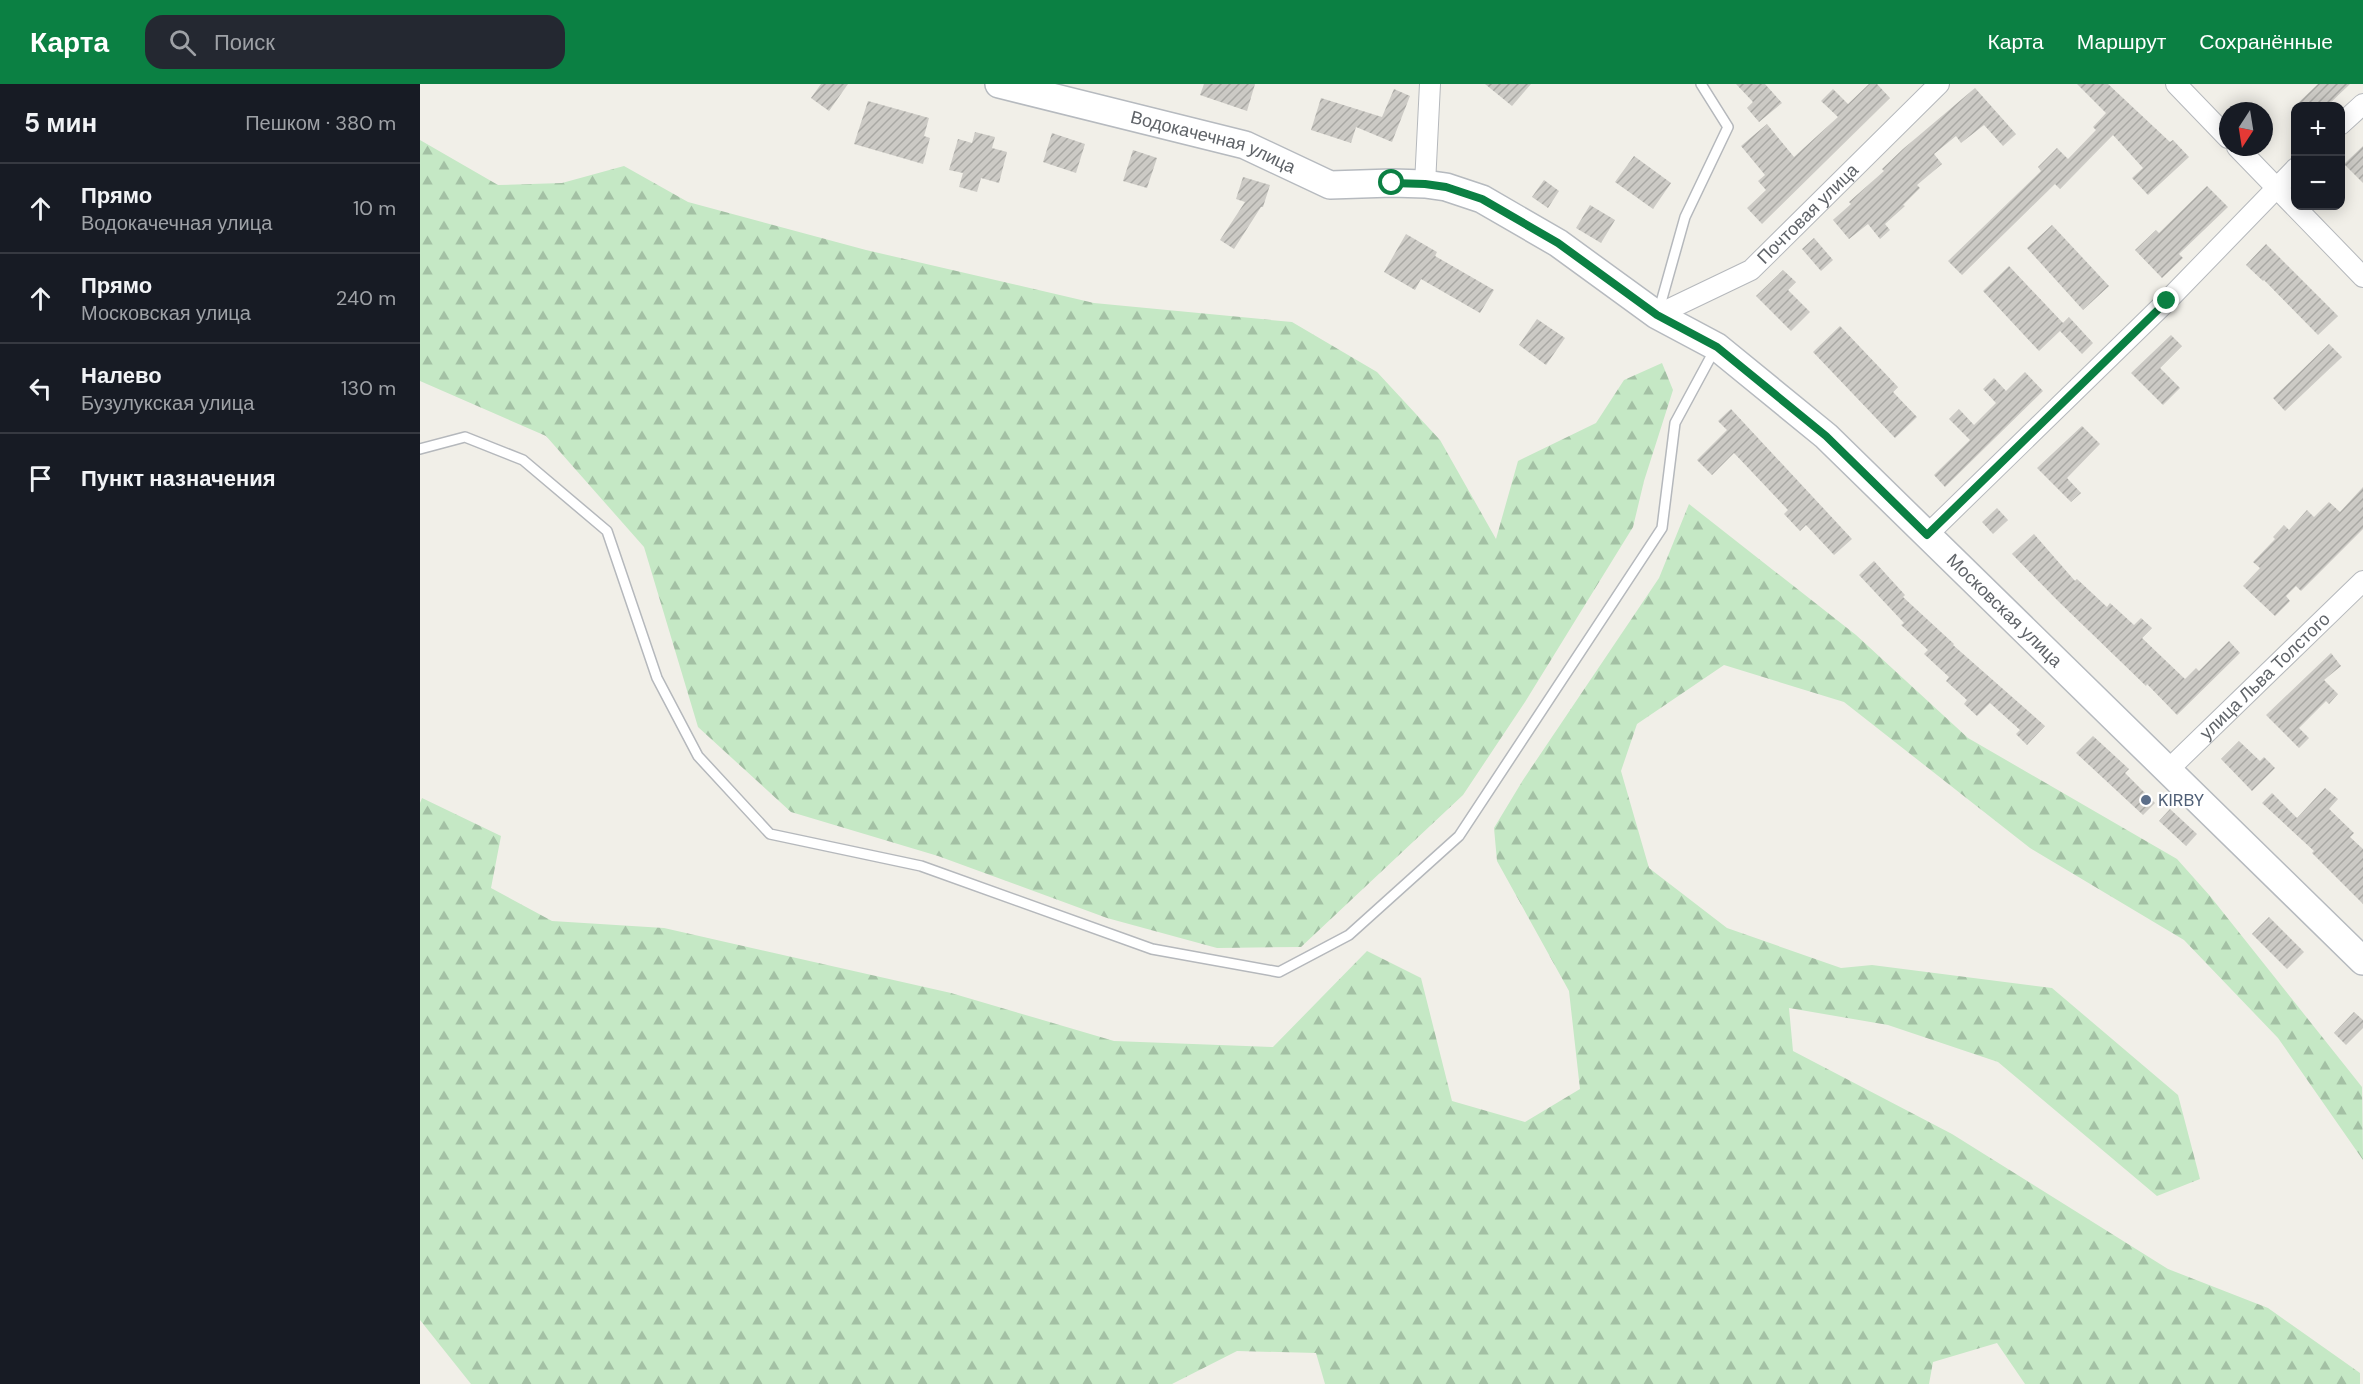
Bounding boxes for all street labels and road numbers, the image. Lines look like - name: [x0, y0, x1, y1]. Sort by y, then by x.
- street label: Водокачечная улица: [1128, 105, 1300, 180]
- street label: Почтовая улица: [1752, 158, 1864, 269]
- street label: Московская улица: [1941, 548, 2068, 673]
- street label: улица Льва Толстого: [2195, 607, 2335, 745]

